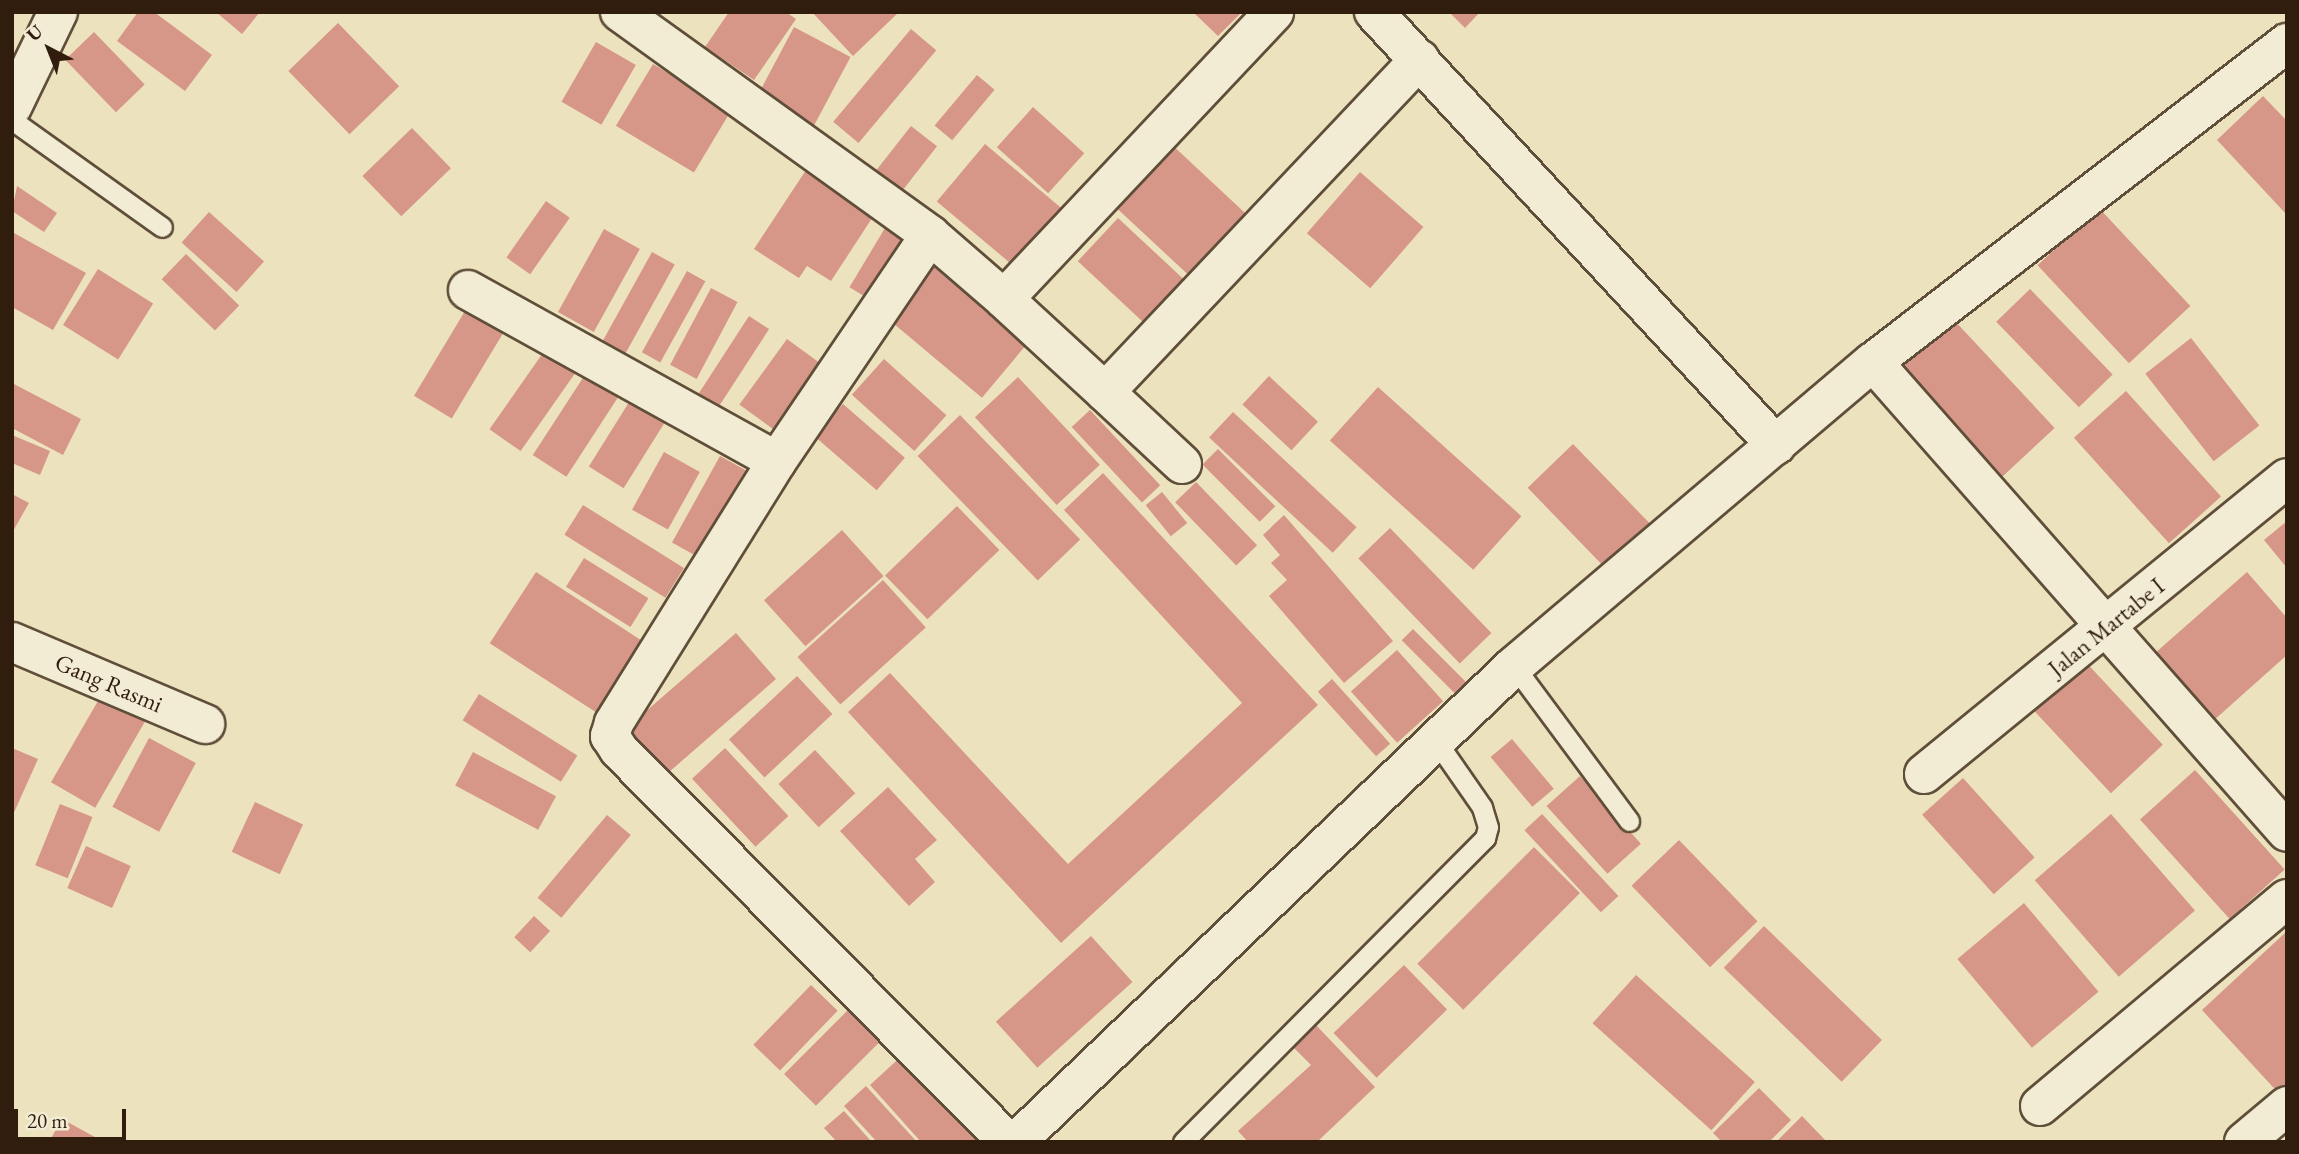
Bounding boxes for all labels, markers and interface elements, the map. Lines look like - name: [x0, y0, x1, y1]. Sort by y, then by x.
- north arrow: [14, 14, 84, 84]
- text: U: [21, 19, 48, 47]
- street label: Jalan Martabe I: [2042, 571, 2170, 683]
- street label: Gang Rasmi: [51, 647, 167, 719]
- scale bar: [18, 1094, 130, 1138]
- text: 20 m: [27, 1107, 68, 1134]

